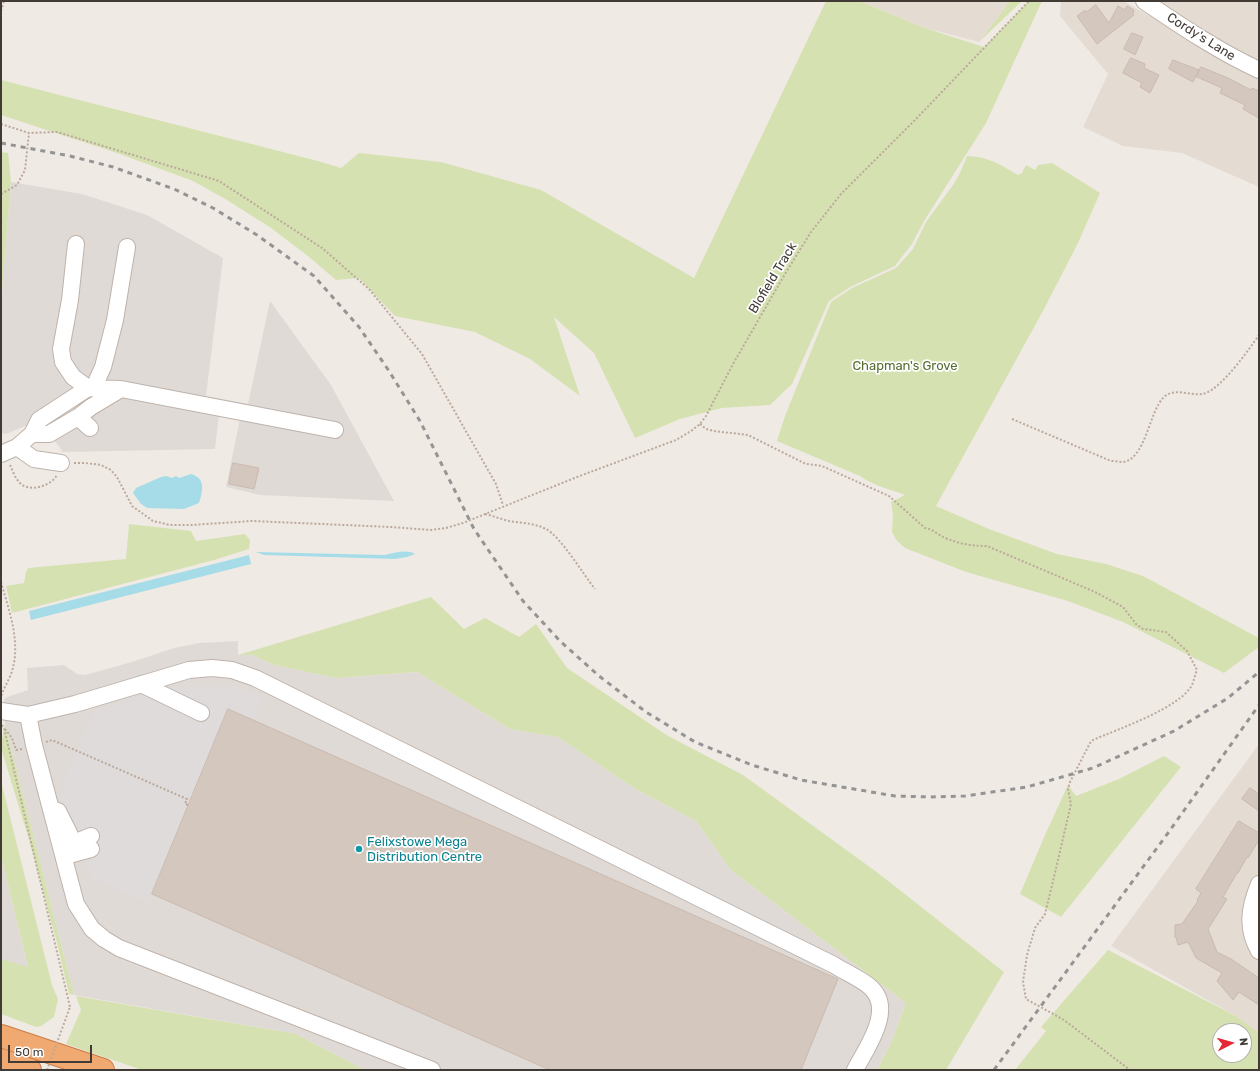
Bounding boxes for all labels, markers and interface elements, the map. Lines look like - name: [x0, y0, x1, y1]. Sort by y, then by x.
- street label: Cordy's Lane: [1164, 10, 1238, 64]
- street label: Blofield Track: [746, 240, 800, 316]
- park label: Chapman's Grove: [852, 358, 958, 374]
- place label: Felixstowe Mega Distribution Centre: [367, 834, 482, 865]
- marker: Felixstowe Mega Distribution Centre: [354, 844, 364, 854]
- north arrow: [1212, 1023, 1252, 1063]
- scale bar: [10, 1037, 94, 1063]
- text: N: [1237, 1037, 1250, 1046]
- text: 50 m: [15, 1045, 43, 1059]

